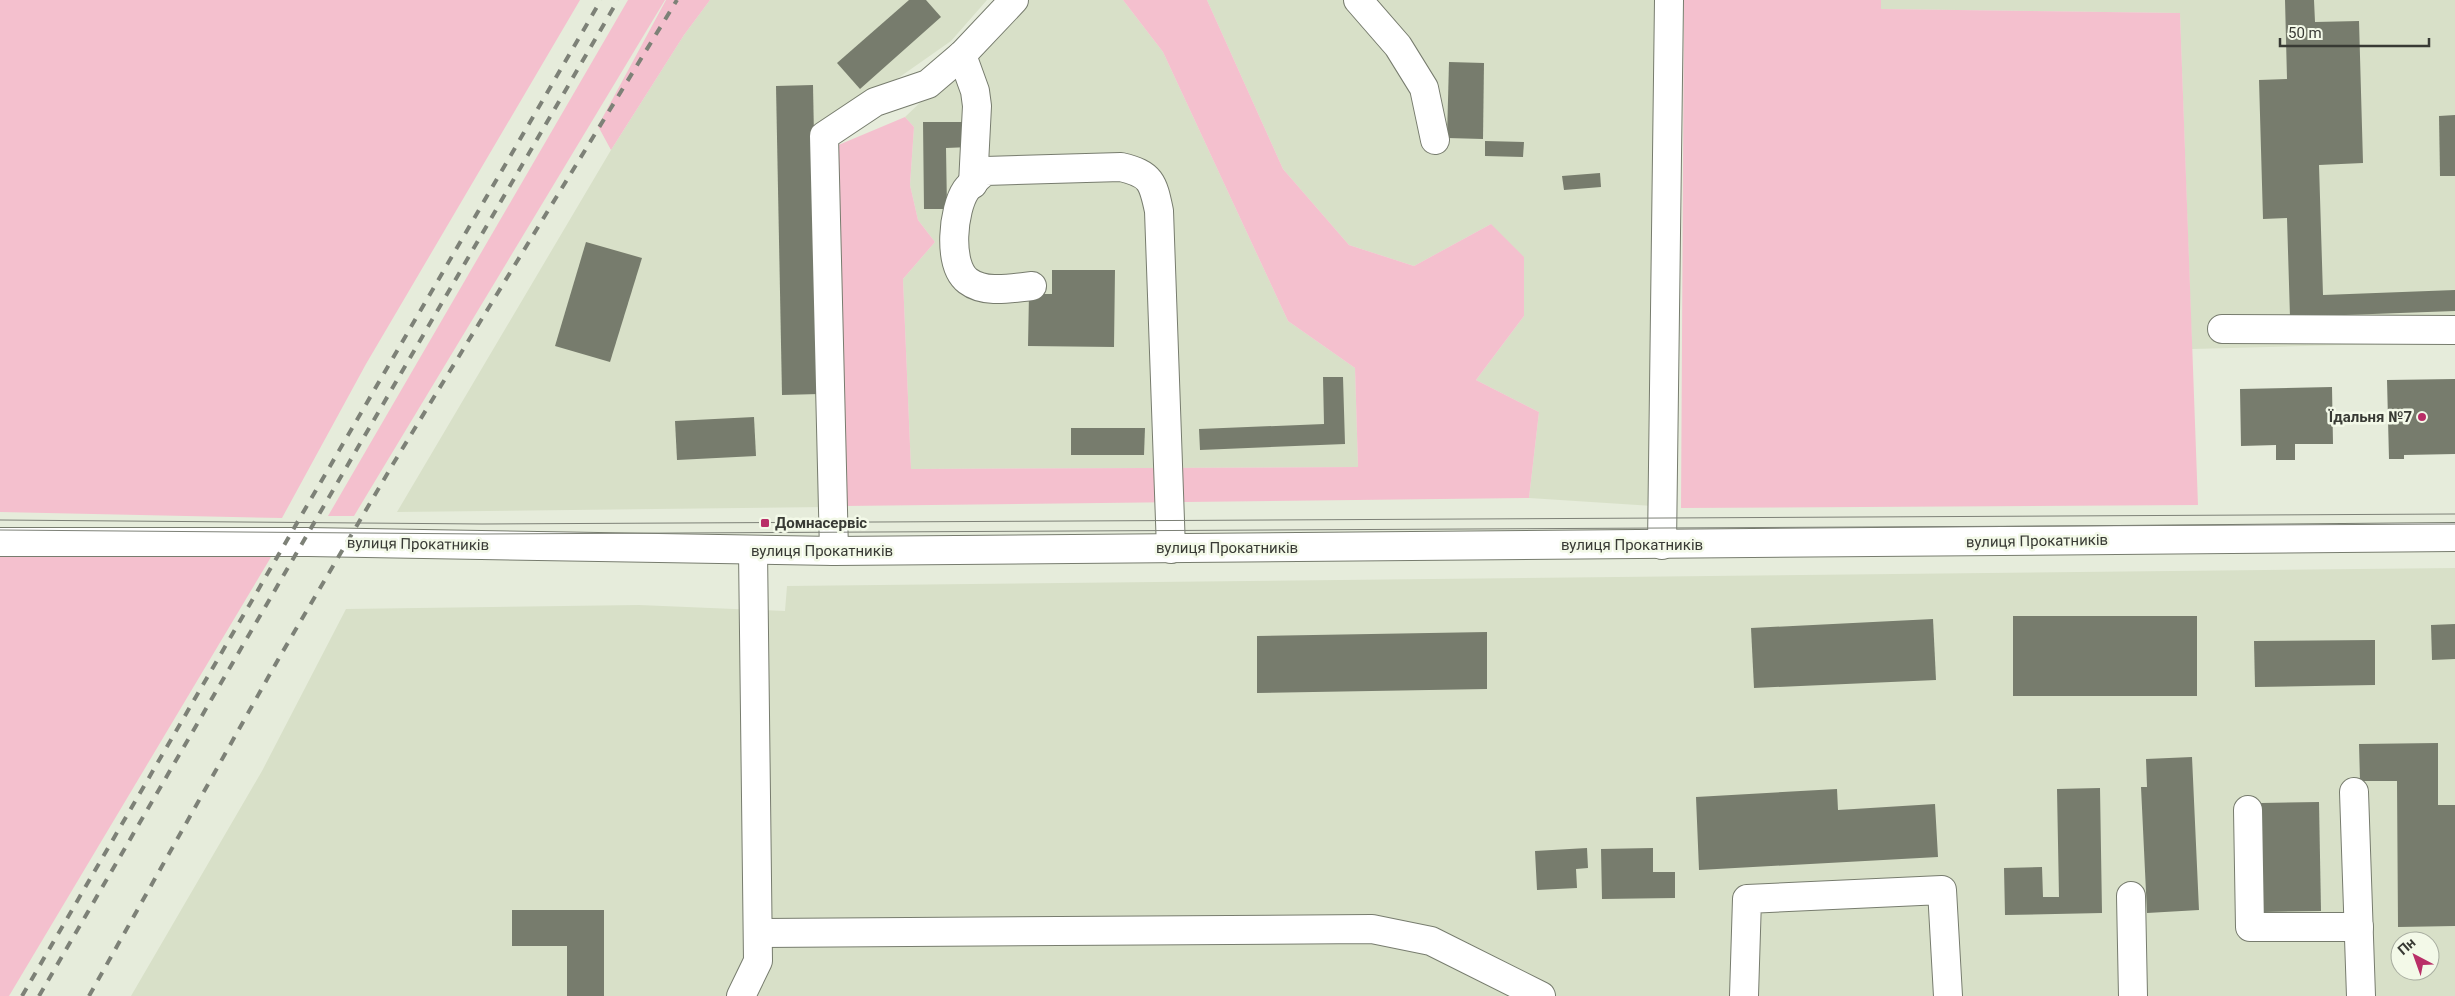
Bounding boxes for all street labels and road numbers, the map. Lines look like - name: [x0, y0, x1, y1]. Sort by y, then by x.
- street label: вулиця Прокатників: [1966, 531, 2108, 551]
- street label: вулиця Прокатників: [347, 534, 489, 554]
- street label: вулиця Прокатників: [1561, 536, 1703, 554]
- street label: вулиця Прокатників: [1156, 539, 1298, 557]
- street label: вулиця Прокатників: [751, 542, 893, 560]

